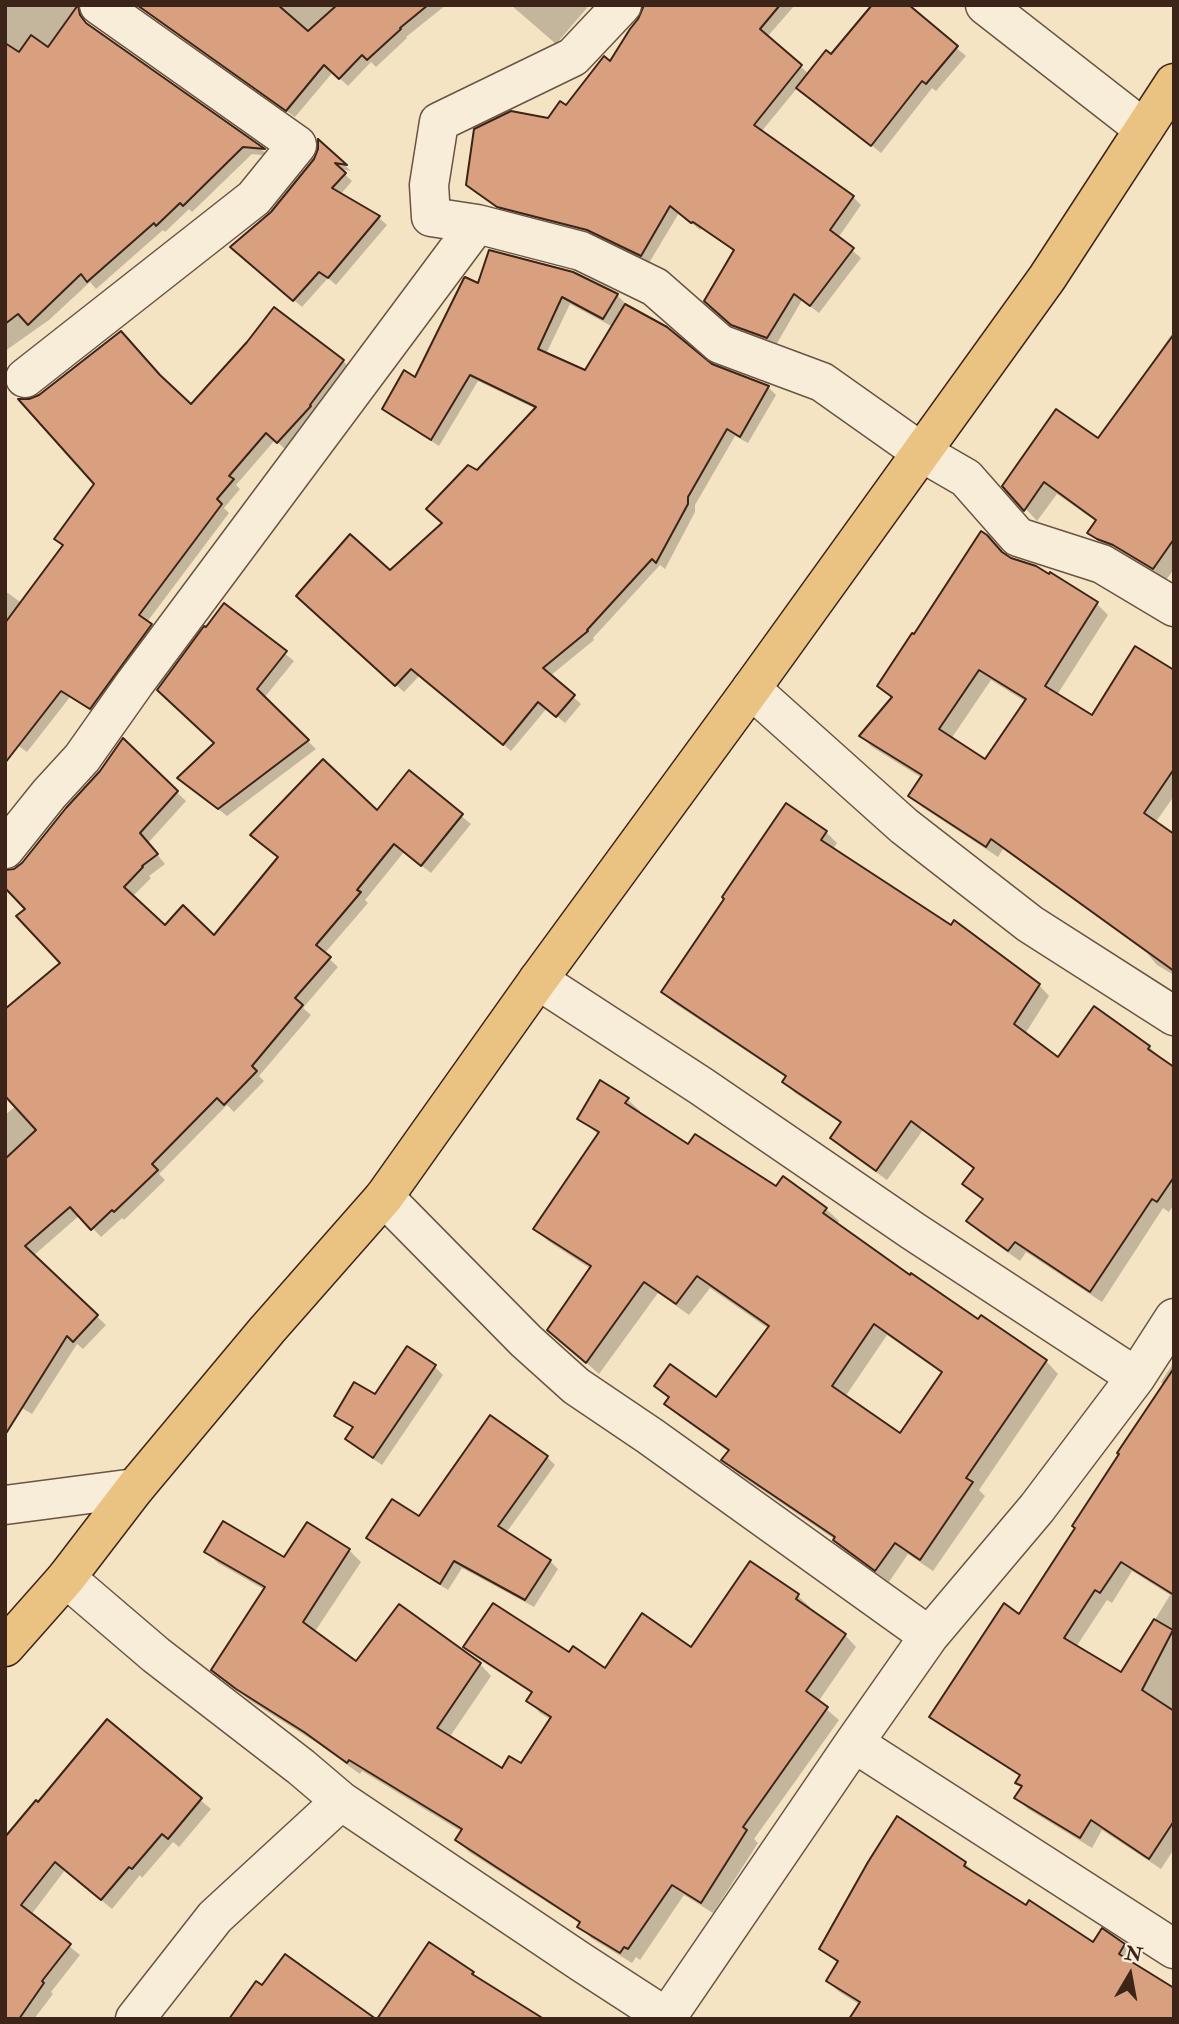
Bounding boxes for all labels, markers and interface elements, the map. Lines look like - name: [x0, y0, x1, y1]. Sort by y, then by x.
- north arrow: [1095, 1940, 1165, 2010]
- text: N: [1123, 1941, 1144, 1968]

